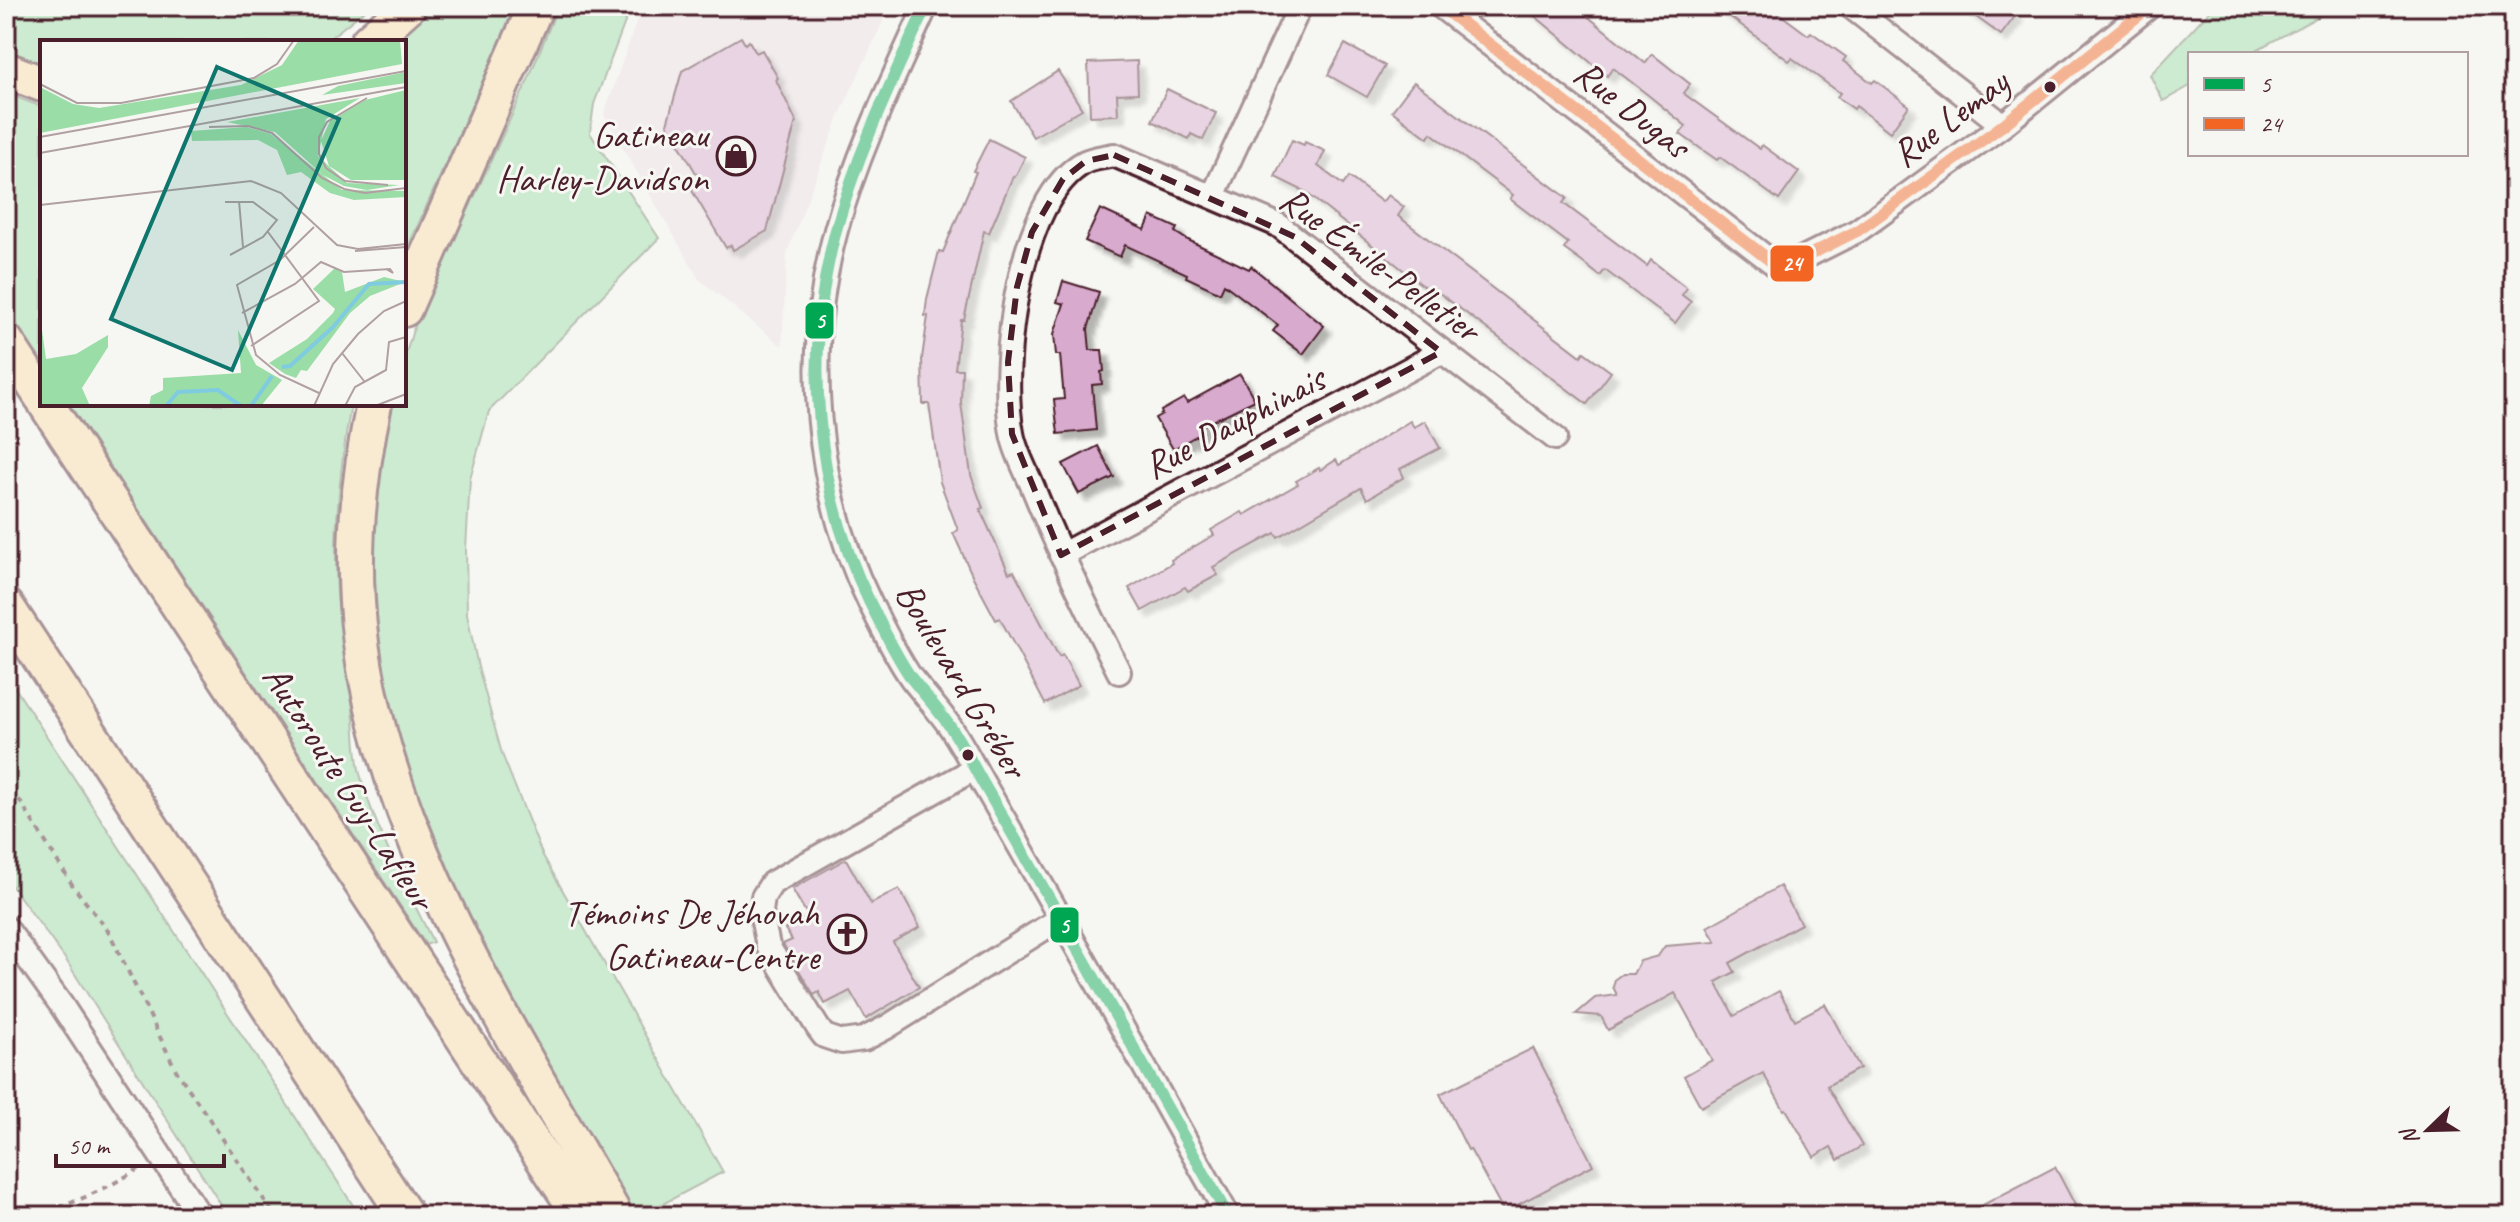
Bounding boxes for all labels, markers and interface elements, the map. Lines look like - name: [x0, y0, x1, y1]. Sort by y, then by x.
- inset map: [40, 40, 406, 406]
- street label: Rue Dugas: [1565, 49, 1702, 171]
- legend: [2188, 52, 2468, 156]
- street label: Rue Lemay: [1882, 57, 2020, 177]
- text: 5: [2260, 69, 2272, 99]
- unlabelled marker: [2042, 79, 2058, 95]
- text: 24: [2260, 109, 2284, 139]
- place label: Gatineau Harley-Davidson: [496, 111, 711, 202]
- shop icon: Gatineau Harley-Davidson: [715, 135, 757, 177]
- street label: Rue Émile-Pelletier: [1271, 176, 1493, 355]
- line badge: 24: [1769, 244, 1815, 283]
- text: 24: [1782, 250, 1805, 278]
- line badge: 5: [804, 301, 835, 340]
- text: 5: [815, 307, 827, 335]
- street label: Rue Dauphinais: [1136, 353, 1336, 489]
- street label: Boulevard Gréber: [885, 574, 1040, 788]
- street label: Autoroute Guy-Lafleur: [252, 656, 448, 922]
- unlabelled marker: [960, 747, 976, 763]
- place label: Témoins De Jéhovah Gatineau-Centre: [564, 889, 822, 980]
- line badge: 5: [1049, 906, 1080, 944]
- text: 5: [1059, 912, 1071, 940]
- church icon: Témoins De Jéhovah Gatineau-Centre: [826, 913, 868, 955]
- north arrow: [2388, 1090, 2468, 1170]
- scale bar: [56, 1118, 224, 1168]
- text: N: [2394, 1123, 2426, 1149]
- text: 50 m: [68, 1131, 111, 1161]

